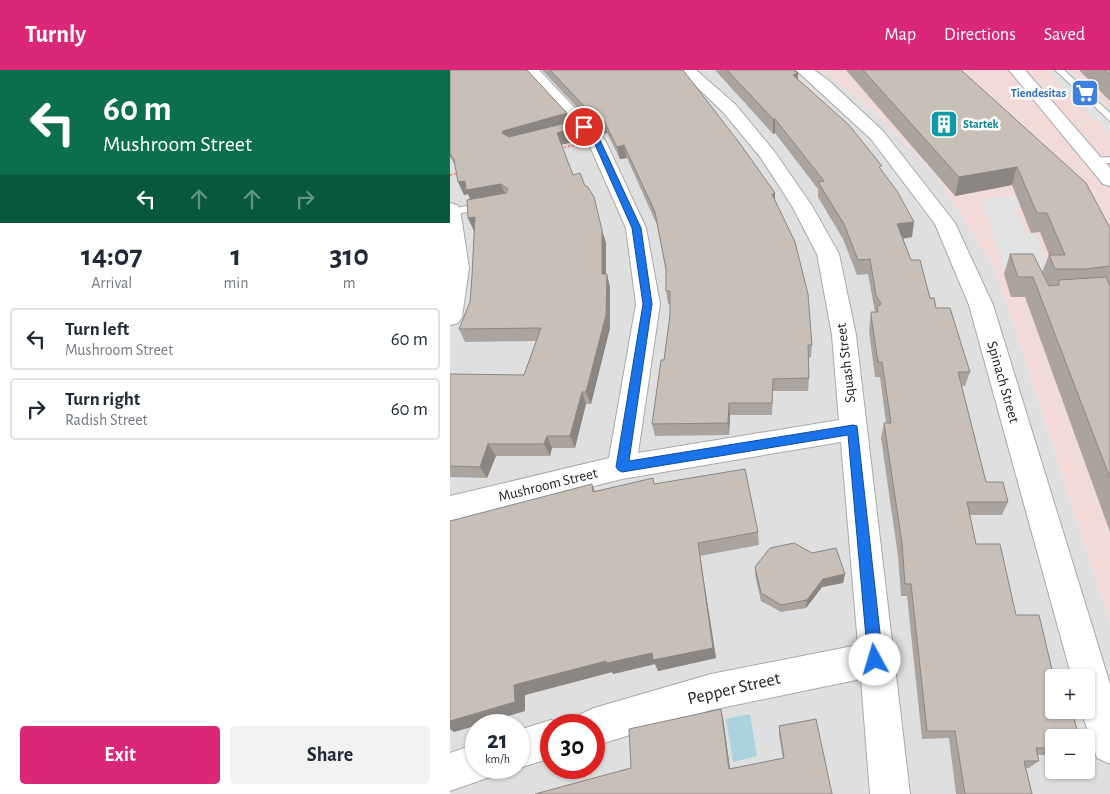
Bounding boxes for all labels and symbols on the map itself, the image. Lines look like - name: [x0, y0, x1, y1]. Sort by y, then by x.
- supermarket icon: Tiendesitas: [1070, 78, 1100, 108]
- place label: Tiendesitas: [1011, 87, 1066, 99]
- pin: [563, 106, 605, 148]
- building icon: Startek: [929, 109, 959, 139]
- place label: Startek: [963, 118, 999, 130]
- street label: Squash Street: [834, 322, 858, 404]
- street label: Spinach Street: [984, 339, 1022, 425]
- street label: Mushroom Street: [497, 465, 599, 505]
- position arrow: [848, 633, 900, 685]
- street label: Pepper Street: [686, 670, 782, 708]
- speed limit sign: 30: [540, 714, 605, 779]

